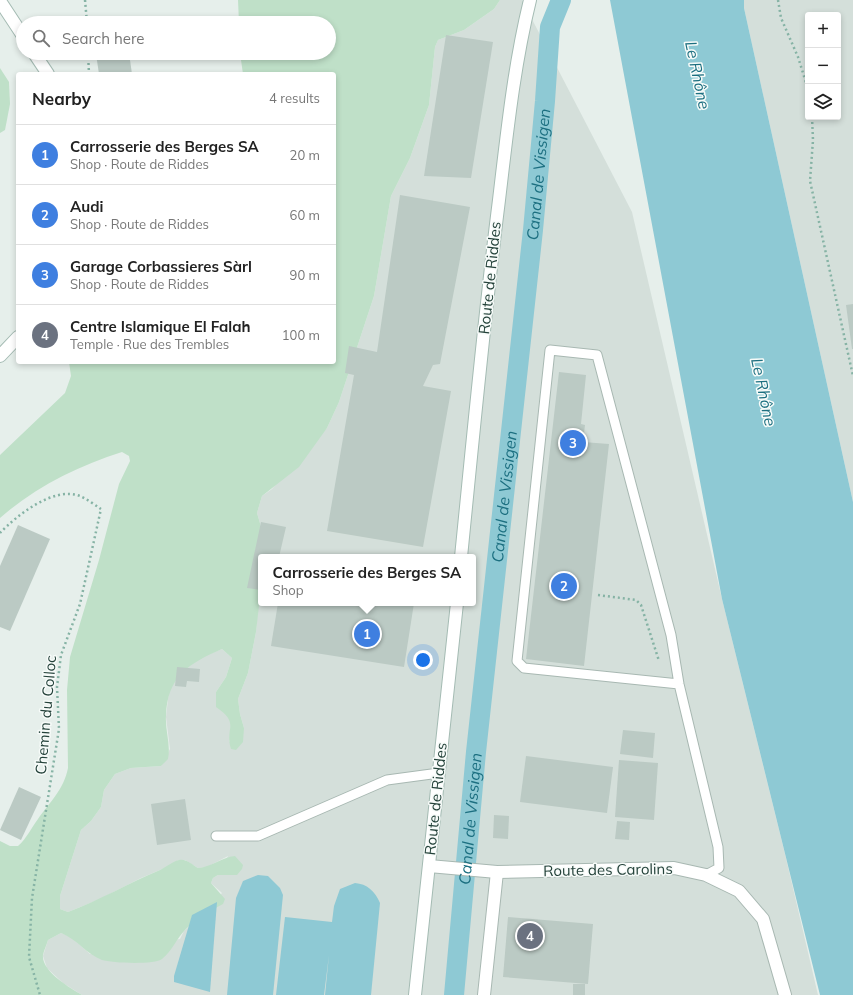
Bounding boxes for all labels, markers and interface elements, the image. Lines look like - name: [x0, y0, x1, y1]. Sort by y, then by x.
- map controls: [805, 12, 841, 120]
- button: +: [805, 12, 841, 48]
- search box: [16, 16, 336, 60]
- icon: search: [30, 27, 52, 49]
- text: Search here: [62, 29, 144, 48]
- water label: Le Rhône: [681, 39, 715, 111]
- button: −: [805, 48, 841, 84]
- button: layers: [805, 84, 841, 120]
- text: Nearby: [32, 88, 91, 109]
- text: 4 results: [269, 90, 320, 106]
- water label: Canal de Vissigen: [522, 108, 554, 241]
- text: Carrosserie des Berges SA: [70, 137, 259, 156]
- text: 1: [41, 147, 49, 163]
- text: 20 m: [290, 147, 320, 163]
- text: Shop · Route de Riddes: [70, 156, 209, 172]
- text: Audi: [70, 197, 103, 216]
- text: 2: [41, 207, 49, 223]
- text: 60 m: [290, 207, 320, 223]
- text: Shop · Route de Riddes: [70, 216, 209, 232]
- street label: Route de Riddes: [474, 221, 505, 335]
- text: Garage Corbassieres Sàrl: [70, 257, 252, 276]
- text: 3: [41, 267, 49, 283]
- text: 90 m: [290, 267, 320, 283]
- text: Shop · Route de Riddes: [70, 276, 209, 292]
- text: Centre Islamique El Falah: [70, 317, 251, 336]
- text: 4: [41, 327, 49, 343]
- text: 100 m: [282, 327, 320, 343]
- text: Temple · Rue des Trembles: [70, 336, 229, 352]
- water label: Le Rhône: [747, 356, 781, 428]
- pin: 3: [560, 428, 586, 458]
- water label: Canal de Vissigen: [487, 430, 521, 563]
- popup: [258, 554, 476, 606]
- text: Carrosserie des Berges SA: [273, 563, 461, 582]
- pin: 2: [551, 571, 577, 601]
- text: Shop: [273, 582, 304, 598]
- pin: 1: [354, 619, 380, 649]
- your location: [413, 650, 433, 670]
- street label: Chemin du Colloc: [31, 655, 60, 775]
- street label: Route de Riddes: [420, 742, 451, 856]
- water label: Canal de Vissigen: [454, 752, 486, 885]
- street label: Route des Carolins: [543, 859, 673, 880]
- pin: 4: [517, 921, 543, 951]

